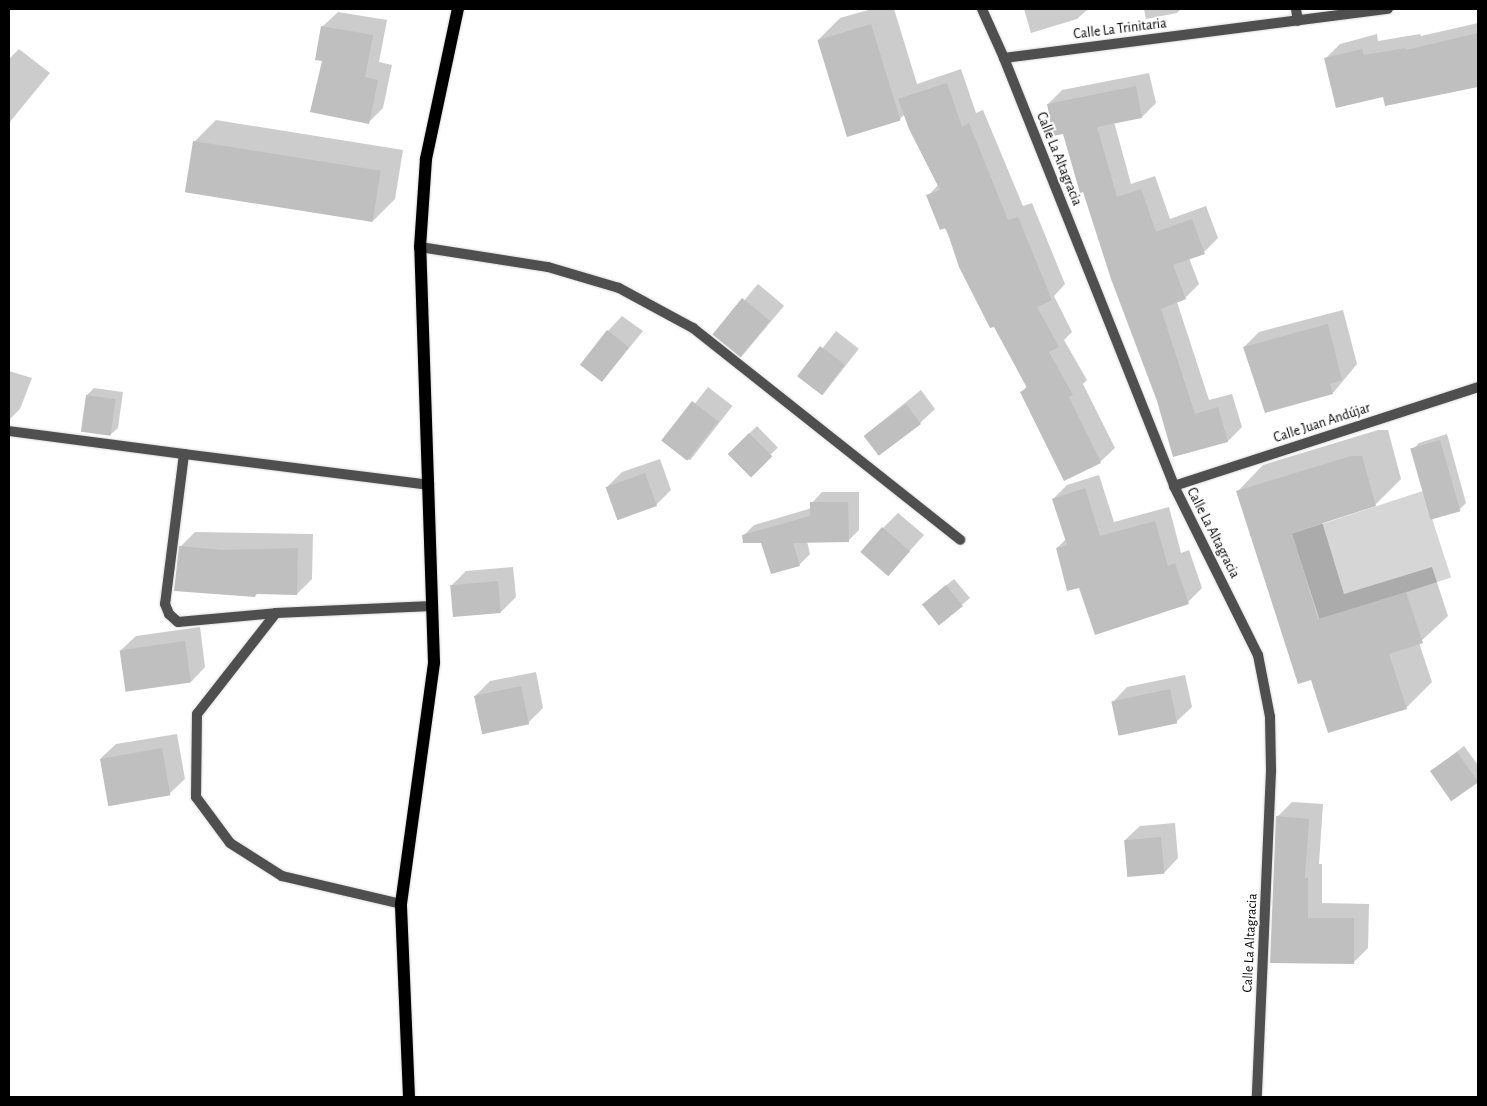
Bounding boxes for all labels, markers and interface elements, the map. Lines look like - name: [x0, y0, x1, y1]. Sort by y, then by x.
- street label: Calle La Trinitaria: [1072, 15, 1168, 43]
- street label: Calle La Altagracia: [1033, 110, 1085, 208]
- street label: Calle Juan Andújar: [1271, 399, 1373, 447]
- street label: Calle La Altagracia: [1183, 485, 1243, 581]
- street label: Calle La Altagracia: [1239, 893, 1261, 993]

